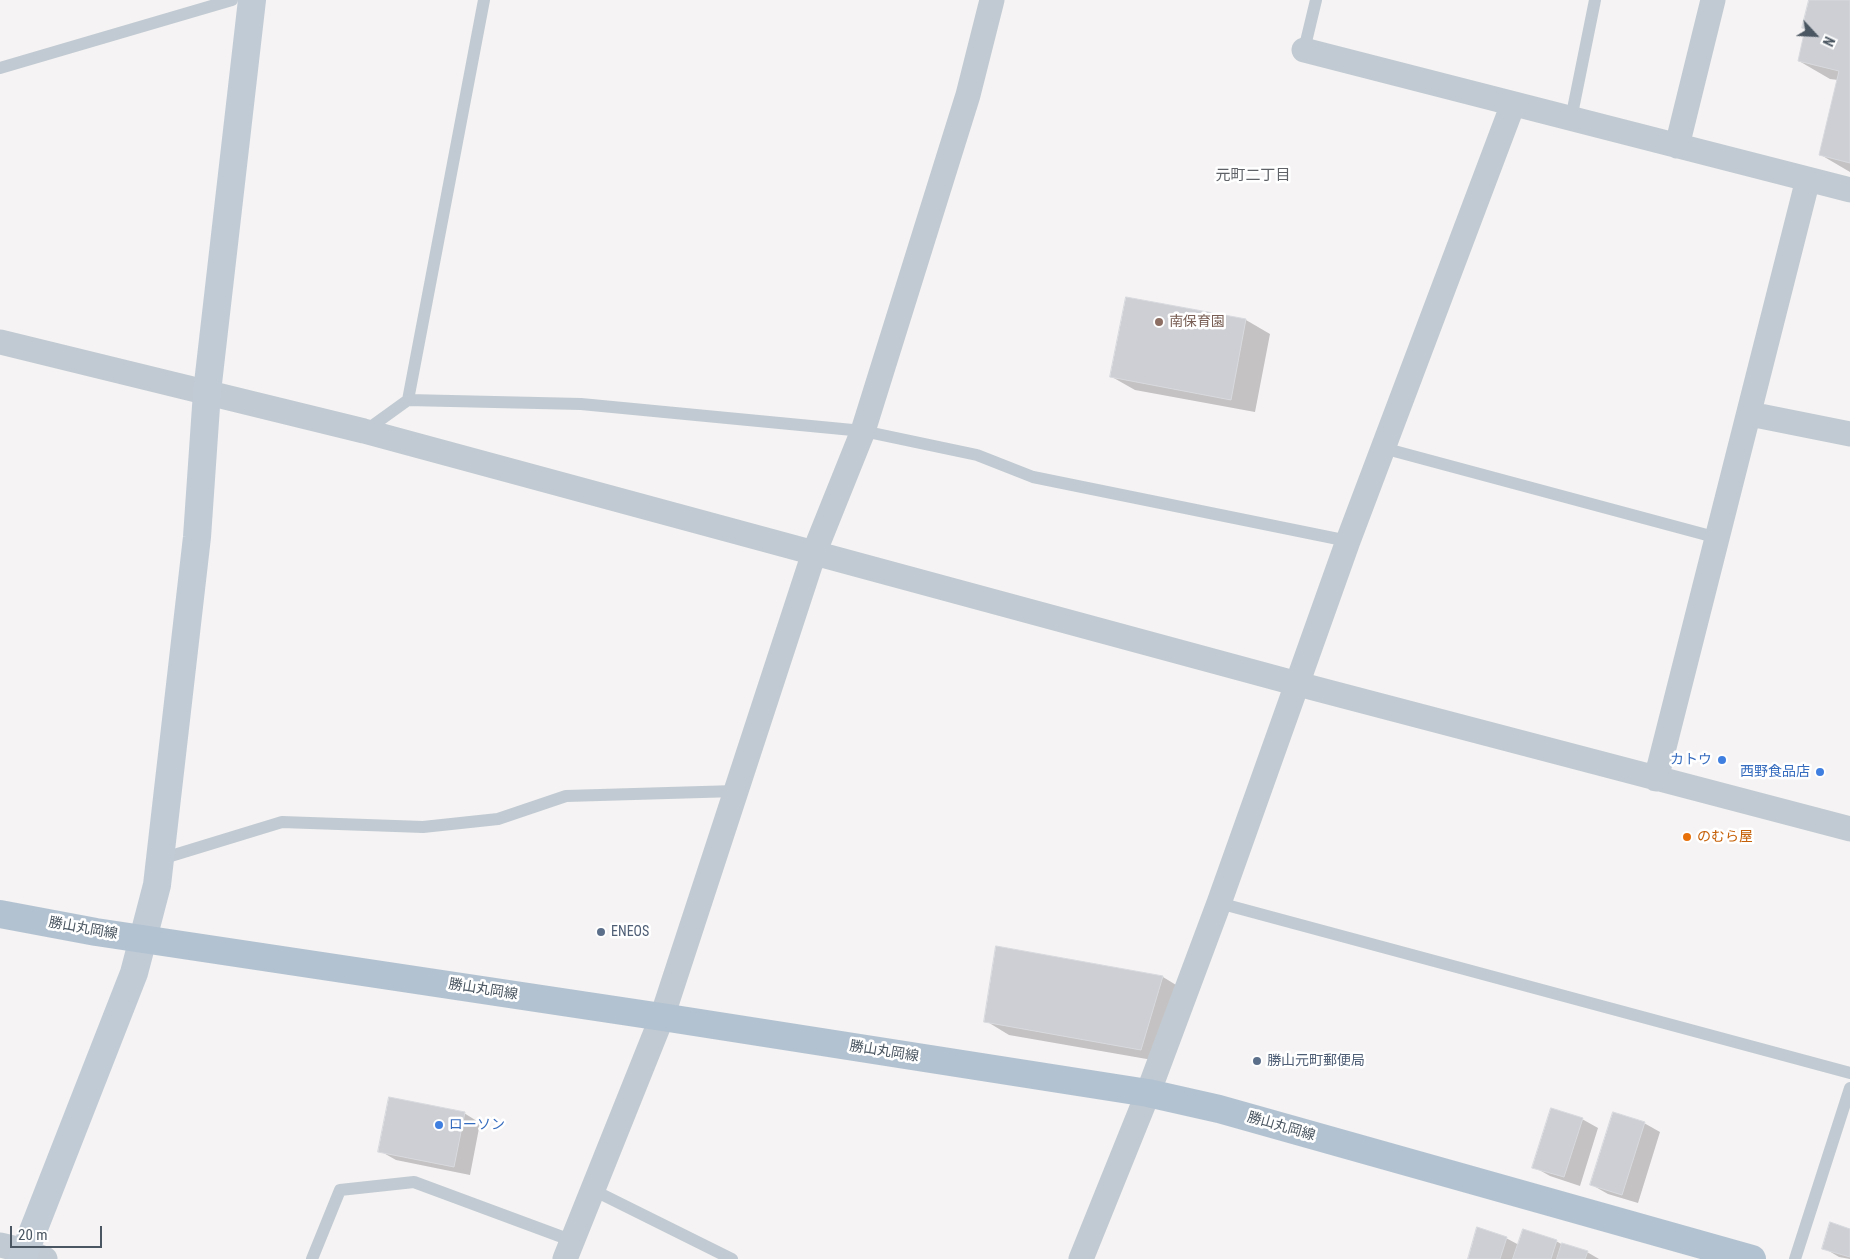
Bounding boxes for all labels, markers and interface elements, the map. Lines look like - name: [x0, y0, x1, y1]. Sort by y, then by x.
- north arrow: [1790, 10, 1840, 60]
- text: N: [1820, 34, 1838, 49]
- district label: 元町二丁目: [1216, 167, 1290, 185]
- place label: 南保育園: [1169, 314, 1225, 330]
- marker: 南保育園: [1153, 316, 1165, 328]
- place label: カトウ: [1670, 752, 1712, 768]
- marker: カトウ: [1716, 754, 1728, 766]
- place label: 西野食品店: [1740, 764, 1810, 780]
- marker: 西野食品店: [1814, 766, 1826, 778]
- place label: のむら屋: [1697, 829, 1753, 845]
- marker: のむら屋: [1681, 831, 1693, 843]
- street label: 勝山丸岡線: [47, 915, 119, 943]
- place label: ENEOS: [611, 924, 649, 940]
- marker: ENEOS: [595, 926, 607, 938]
- street label: 勝山丸岡線: [447, 976, 519, 1004]
- street label: 勝山丸岡線: [848, 1038, 920, 1066]
- place label: 勝山元町郵便局: [1267, 1053, 1365, 1069]
- marker: 勝山元町郵便局: [1251, 1055, 1263, 1067]
- street label: 勝山丸岡線: [1245, 1109, 1317, 1145]
- place label: ローソン: [449, 1117, 505, 1133]
- marker: ローソン: [433, 1119, 445, 1131]
- scale bar: [12, 1216, 105, 1248]
- text: 20 m: [18, 1226, 48, 1244]

